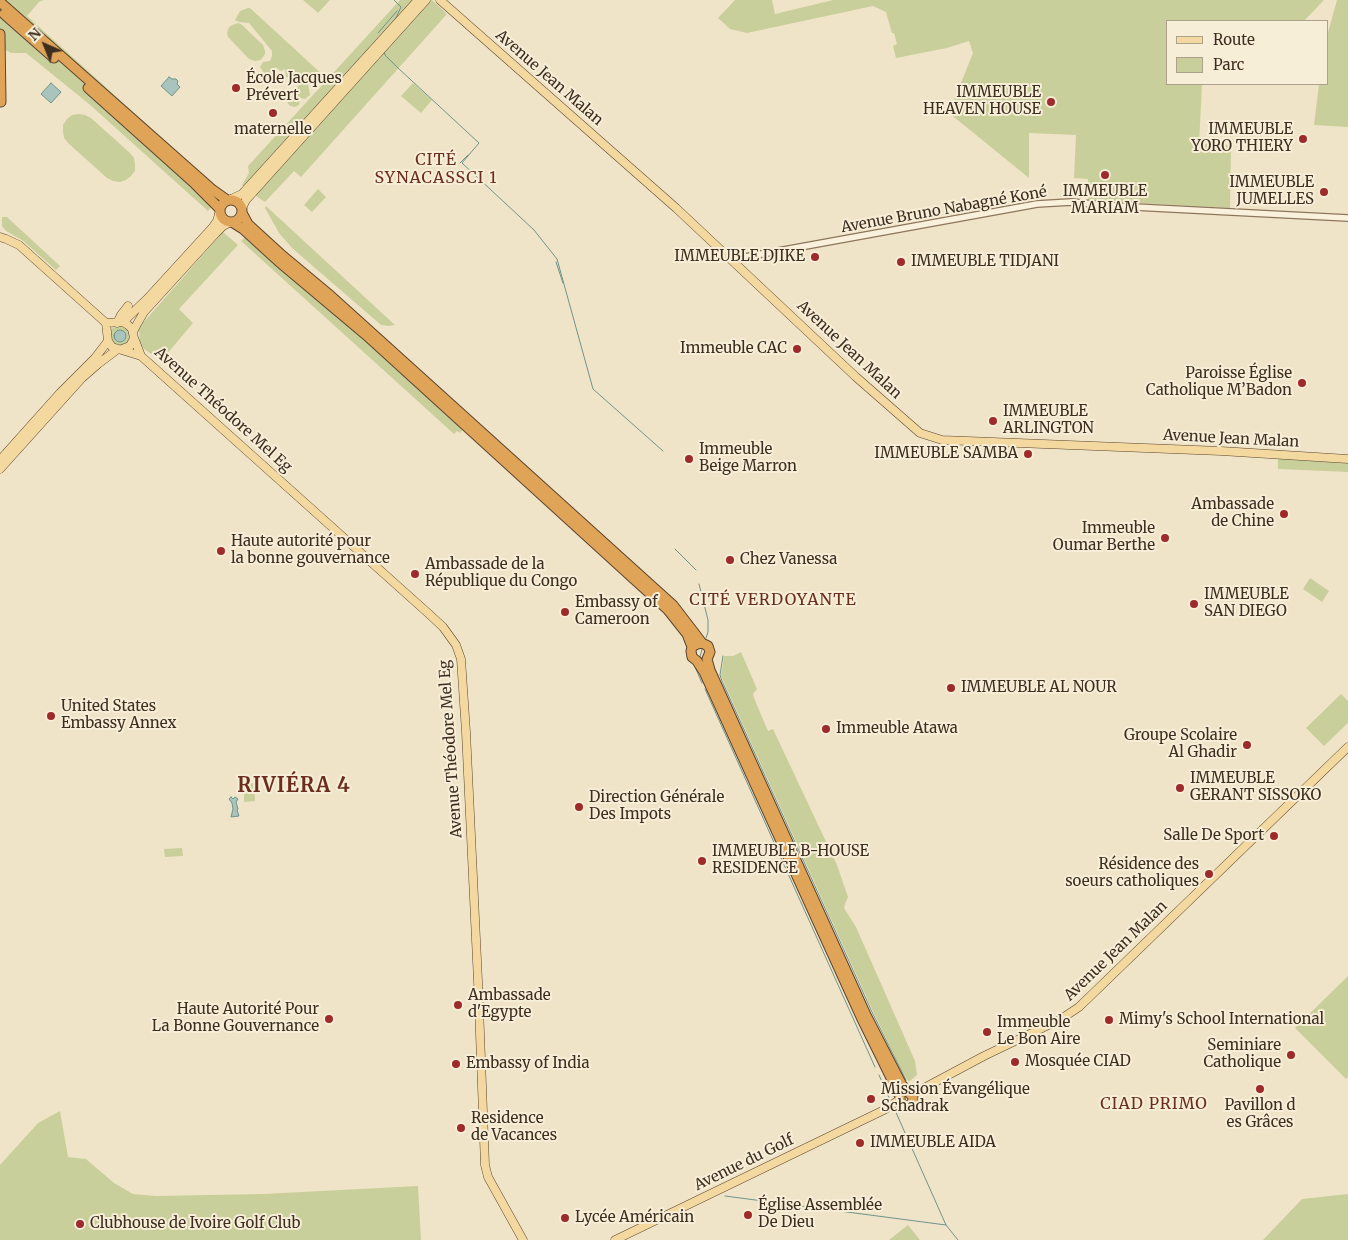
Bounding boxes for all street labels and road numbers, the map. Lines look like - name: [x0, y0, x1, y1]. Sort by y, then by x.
- street label: Avenue Jean Malan: [492, 27, 606, 129]
- street label: Avenue Bruno Nabagné Koné: [840, 183, 1048, 237]
- street label: Avenue Jean Malan: [793, 297, 905, 403]
- street label: Avenue Théodore Mel Eg: [151, 344, 295, 476]
- street label: Avenue Jean Malan: [1162, 426, 1300, 452]
- street label: Avenue Théodore Mel Eg: [436, 659, 466, 839]
- street label: Avenue Jean Malan: [1061, 897, 1171, 1005]
- street label: Avenue du Golf: [691, 1131, 797, 1195]

